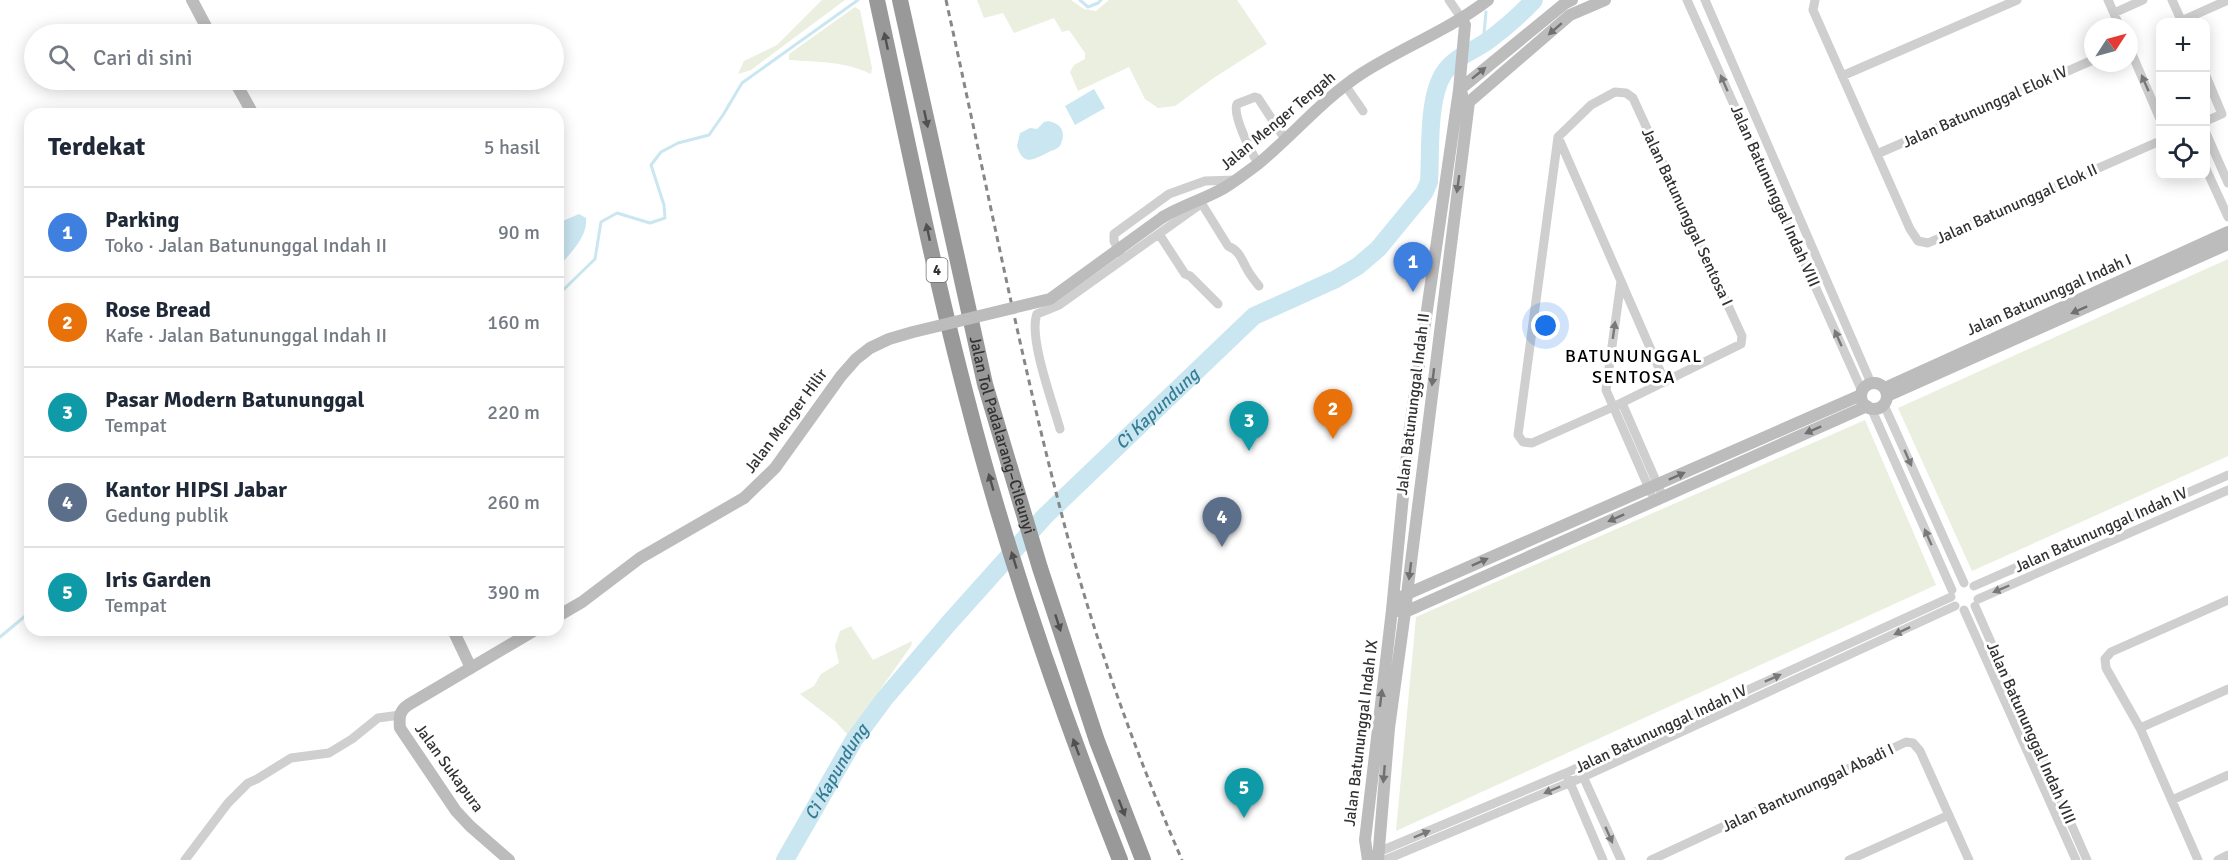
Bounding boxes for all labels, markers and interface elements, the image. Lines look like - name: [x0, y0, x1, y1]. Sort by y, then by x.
- north arrow: [2084, 18, 2138, 72]
- map controls: [2156, 18, 2210, 180]
- button: +: [2156, 18, 2210, 72]
- one-way arrow: [1547, 22, 1563, 35]
- search box: [24, 24, 564, 90]
- one-way arrow: [881, 32, 890, 51]
- icon: search: [45, 41, 78, 74]
- text: Cari di sini: [93, 44, 193, 71]
- street label: Jalan Batununggal Elok IV: [1899, 62, 2071, 152]
- street label: Jalan Menger Tengah: [1216, 67, 1340, 175]
- one-way arrow: [1471, 67, 1487, 80]
- button: −: [2156, 72, 2210, 126]
- one-way arrow: [2140, 74, 2149, 92]
- one-way arrow: [1720, 75, 1729, 92]
- street label: Jalan Batununggal Indah VIII: [1726, 102, 1824, 290]
- one-way arrow: [921, 109, 931, 128]
- street label: Jalan Batununggal Sentosa I: [1637, 125, 1737, 309]
- button: locate: [2156, 126, 2210, 180]
- text: Terdekat: [48, 131, 145, 163]
- text: 5 hasil: [484, 135, 540, 160]
- street label: Jalan Batununggal Elok II: [1933, 159, 2101, 249]
- one-way arrow: [1454, 174, 1463, 193]
- text: Parking: [105, 206, 179, 233]
- text: 1: [62, 220, 73, 245]
- text: 90 m: [498, 220, 540, 245]
- one-way arrow: [923, 222, 932, 241]
- text: Toko · Jalan Batununggal Indah II: [105, 233, 387, 258]
- pin: 1: [1394, 242, 1432, 292]
- street label: Jalan Batununggal Indah I: [1963, 250, 2135, 340]
- road number: 4: [926, 258, 948, 282]
- text: Rose Bread: [105, 296, 211, 323]
- one-way arrow: [2070, 306, 2087, 315]
- text: 2: [62, 310, 73, 335]
- text: 160 m: [487, 310, 540, 335]
- your location: [1531, 311, 1560, 340]
- street label: Jalan Batununggal Indah II: [1392, 312, 1434, 496]
- one-way arrow: [1609, 320, 1619, 339]
- text: Kafe · Jalan Batununggal Indah II: [105, 323, 387, 348]
- one-way arrow: [1834, 329, 1843, 346]
- street label: Jalan Tol Padalarang–Cileunyi: [965, 334, 1039, 536]
- district label: BATUNUNGGAL SENTOSA: [1565, 345, 1703, 388]
- water label: Ci Kapundung: [1111, 363, 1205, 454]
- street label: Jalan Menger Hilir: [740, 365, 832, 477]
- one-way arrow: [1428, 368, 1438, 387]
- text: Pasar Modern Batununggal: [105, 386, 364, 413]
- pin: 2: [1314, 390, 1352, 439]
- text: 3: [62, 400, 73, 425]
- text: 220 m: [487, 400, 540, 425]
- pin: 3: [1230, 402, 1268, 451]
- text: Tempat: [105, 413, 167, 438]
- one-way arrow: [1804, 425, 1822, 435]
- one-way arrow: [1903, 449, 1913, 467]
- one-way arrow: [1669, 471, 1686, 480]
- one-way arrow: [985, 473, 995, 491]
- text: Kantor HIPSI Jabar: [105, 476, 287, 503]
- street label: Jalan Batununggal Indah IV: [2011, 483, 2191, 577]
- text: 4: [62, 490, 73, 515]
- text: 260 m: [487, 490, 540, 515]
- pin: 4: [1202, 498, 1242, 547]
- text: Gedung publik: [105, 503, 229, 528]
- one-way arrow: [1607, 514, 1625, 523]
- one-way arrow: [1923, 528, 1933, 546]
- one-way arrow: [1009, 551, 1018, 569]
- one-way arrow: [1471, 558, 1488, 567]
- one-way arrow: [1405, 561, 1414, 580]
- text: Iris Garden: [105, 566, 211, 593]
- text: 5: [62, 580, 73, 605]
- text: 390 m: [487, 580, 540, 605]
- one-way arrow: [1992, 584, 2010, 594]
- text: Tempat: [105, 593, 167, 618]
- one-way arrow: [1054, 615, 1063, 633]
- one-way arrow: [1893, 626, 1910, 635]
- street label: Jalan Batununggal Indah IX: [1340, 638, 1382, 827]
- street label: Jalan Batununggal Indah VIII: [1982, 639, 2080, 827]
- one-way arrow: [1764, 673, 1782, 683]
- street label: Jalan Batununggal Indah IV: [1572, 680, 1750, 778]
- one-way arrow: [1377, 688, 1386, 707]
- water label: Ci Kapundung: [799, 718, 874, 824]
- street label: Jalan Sukapura: [410, 720, 488, 816]
- one-way arrow: [1070, 738, 1080, 756]
- street label: Jalan Bantununggal Abadi I: [1719, 739, 1897, 837]
- one-way arrow: [1379, 765, 1389, 784]
- pin: 5: [1224, 768, 1264, 818]
- one-way arrow: [1543, 785, 1561, 795]
- one-way arrow: [1118, 799, 1128, 817]
- one-way arrow: [1605, 826, 1614, 843]
- one-way arrow: [1413, 829, 1431, 838]

